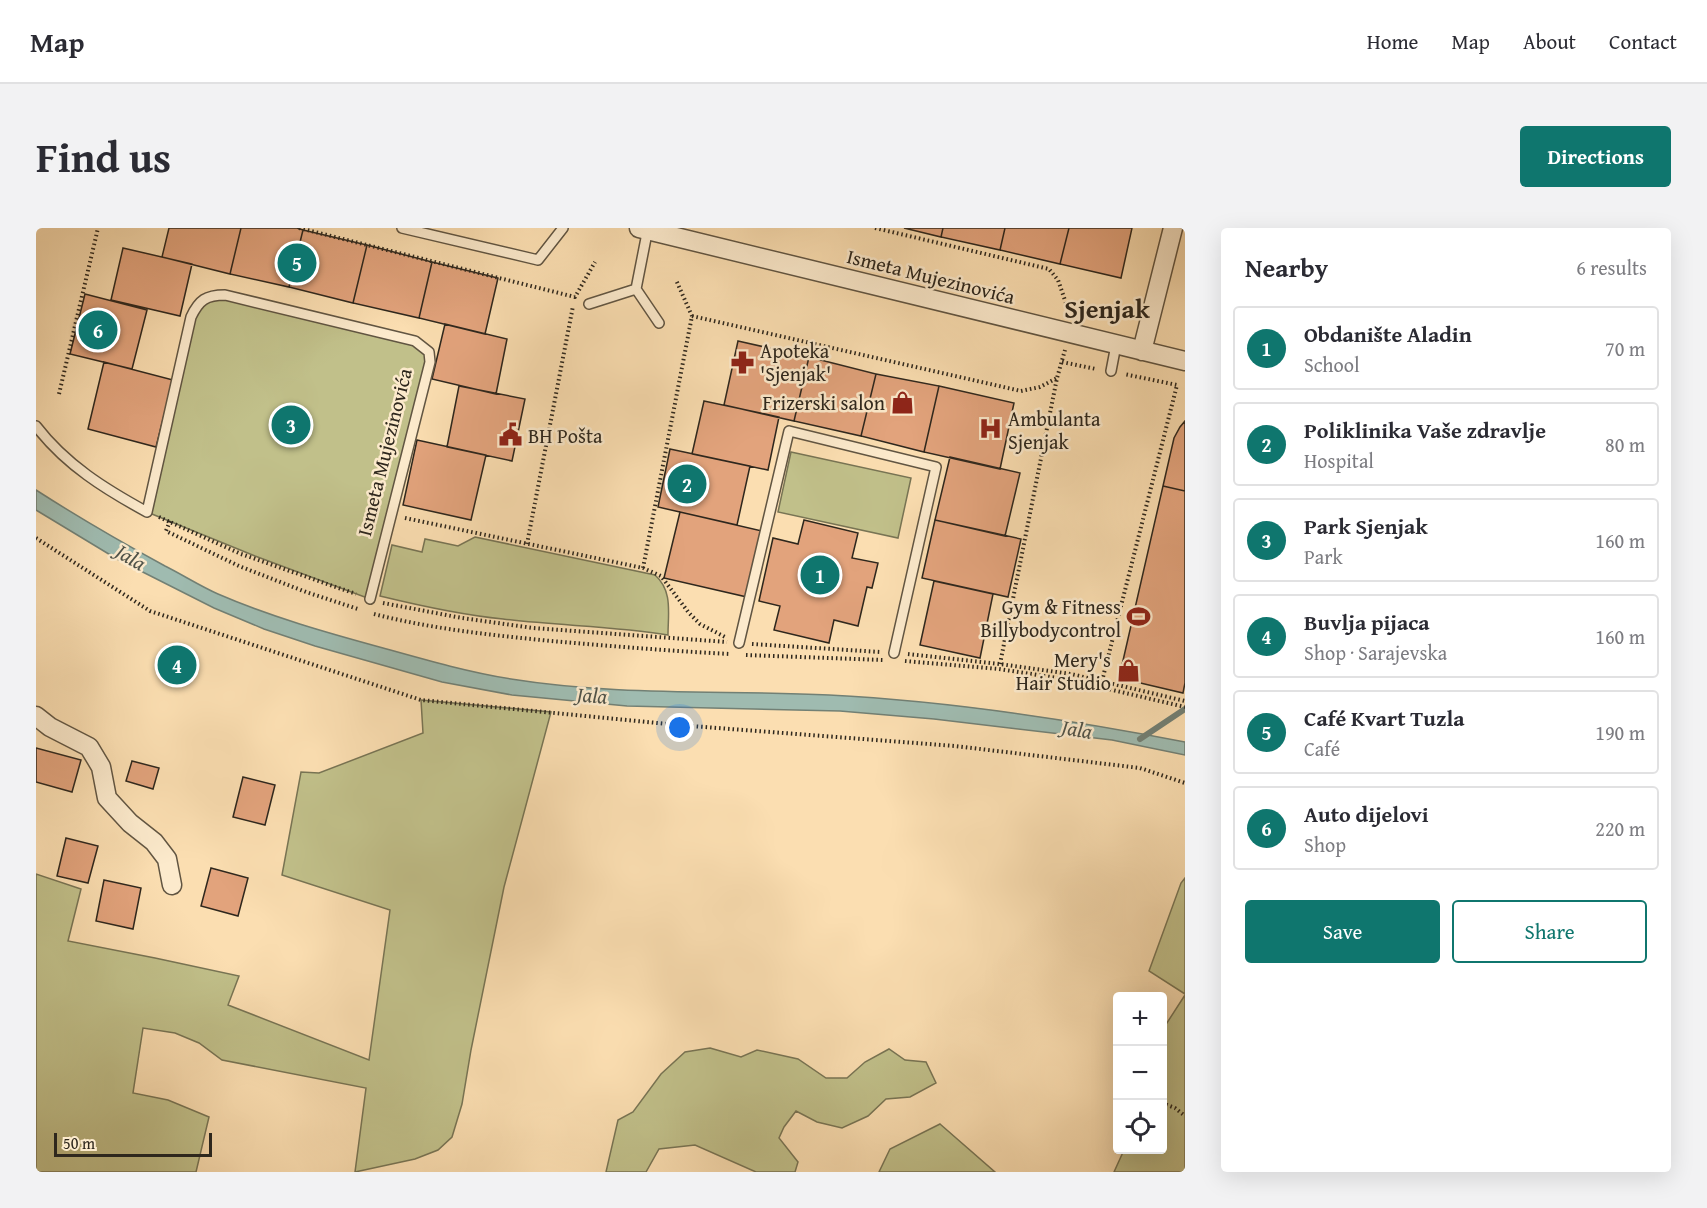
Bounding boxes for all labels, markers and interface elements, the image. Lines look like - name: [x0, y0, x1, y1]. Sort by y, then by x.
- text: Map: [30, 21, 84, 62]
- text: Home: [1367, 26, 1418, 57]
- text: Map: [1451, 26, 1490, 57]
- text: About: [1523, 26, 1576, 57]
- text: Contact: [1609, 26, 1677, 57]
- text: Find us: [36, 126, 171, 187]
- button: Directions: [1520, 126, 1671, 187]
- pin: 5: [278, 240, 316, 285]
- street label: Ismeta Mujezinovića: [844, 241, 1018, 311]
- text: Nearby: [1245, 248, 1328, 287]
- text: 6 results: [1576, 253, 1647, 282]
- district label: Sjenjak: [1064, 289, 1150, 328]
- pin: 6: [78, 308, 118, 352]
- text: Obdanište Aladin: [1304, 318, 1472, 350]
- text: 1: [1261, 334, 1272, 363]
- text: 70 m: [1605, 334, 1645, 363]
- place label: Apoteka 'Sjenjak': [760, 336, 831, 388]
- pharmacy icon: Apoteka 'Sjenjak': [729, 349, 755, 375]
- text: School: [1304, 350, 1360, 379]
- street label: Ismeta Mujezinovića: [349, 365, 419, 539]
- place label: Frizerski salon: [762, 388, 885, 417]
- shop icon: Frizerski salon: [890, 389, 916, 415]
- pin: 3: [272, 402, 310, 448]
- place label: Ambulanta Sjenjak: [1008, 404, 1101, 456]
- text: Poliklinika Vaše zdravlje: [1304, 414, 1546, 446]
- hospital icon: Ambulanta Sjenjak: [977, 416, 1003, 442]
- place label: BH Pošta: [528, 421, 603, 450]
- public building icon: BH Pošta: [497, 422, 523, 448]
- text: 2: [1261, 430, 1272, 459]
- text: 80 m: [1605, 430, 1645, 459]
- text: Hospital: [1304, 446, 1374, 475]
- pin: 2: [668, 462, 706, 506]
- text: Park Sjenjak: [1304, 510, 1428, 542]
- text: 3: [1261, 526, 1272, 555]
- text: 160 m: [1595, 526, 1645, 555]
- water label: Jala: [107, 534, 152, 578]
- text: Park: [1304, 542, 1343, 571]
- pin: 1: [800, 552, 840, 598]
- place label: Gym & Fitness Billybodycontrol: [981, 592, 1121, 644]
- sports icon: Gym & Fitness Billybodycontrol: [1126, 604, 1152, 630]
- text: Buvlja pijaca: [1304, 606, 1430, 638]
- text: 4: [1261, 622, 1272, 651]
- text: 160 m: [1595, 622, 1645, 651]
- text: Shop · Sarajevska: [1304, 638, 1447, 667]
- pin: 4: [158, 642, 196, 688]
- place label: Mery's Hair Studio: [1016, 645, 1111, 697]
- shop icon: Mery's Hair Studio: [1116, 658, 1142, 684]
- water label: Jala: [573, 678, 609, 712]
- text: Café Kvart Tuzla: [1304, 702, 1465, 734]
- water label: Jala: [1056, 711, 1095, 747]
- your location: [665, 713, 694, 742]
- text: 5: [1261, 718, 1272, 747]
- text: 190 m: [1595, 718, 1645, 747]
- text: Café: [1304, 734, 1340, 763]
- text: Auto dijelovi: [1304, 798, 1429, 830]
- text: 6: [1261, 814, 1272, 843]
- text: 220 m: [1595, 814, 1645, 843]
- text: Shop: [1304, 830, 1346, 859]
- button: Save: [1245, 900, 1440, 963]
- button: Share: [1452, 900, 1647, 963]
- map controls: [1113, 992, 1167, 1154]
- button: +: [1113, 992, 1167, 1046]
- button: −: [1113, 1046, 1167, 1100]
- button: locate: [1113, 1100, 1167, 1154]
- scale bar: [54, 1130, 212, 1158]
- text: 50 m: [63, 1131, 95, 1155]

